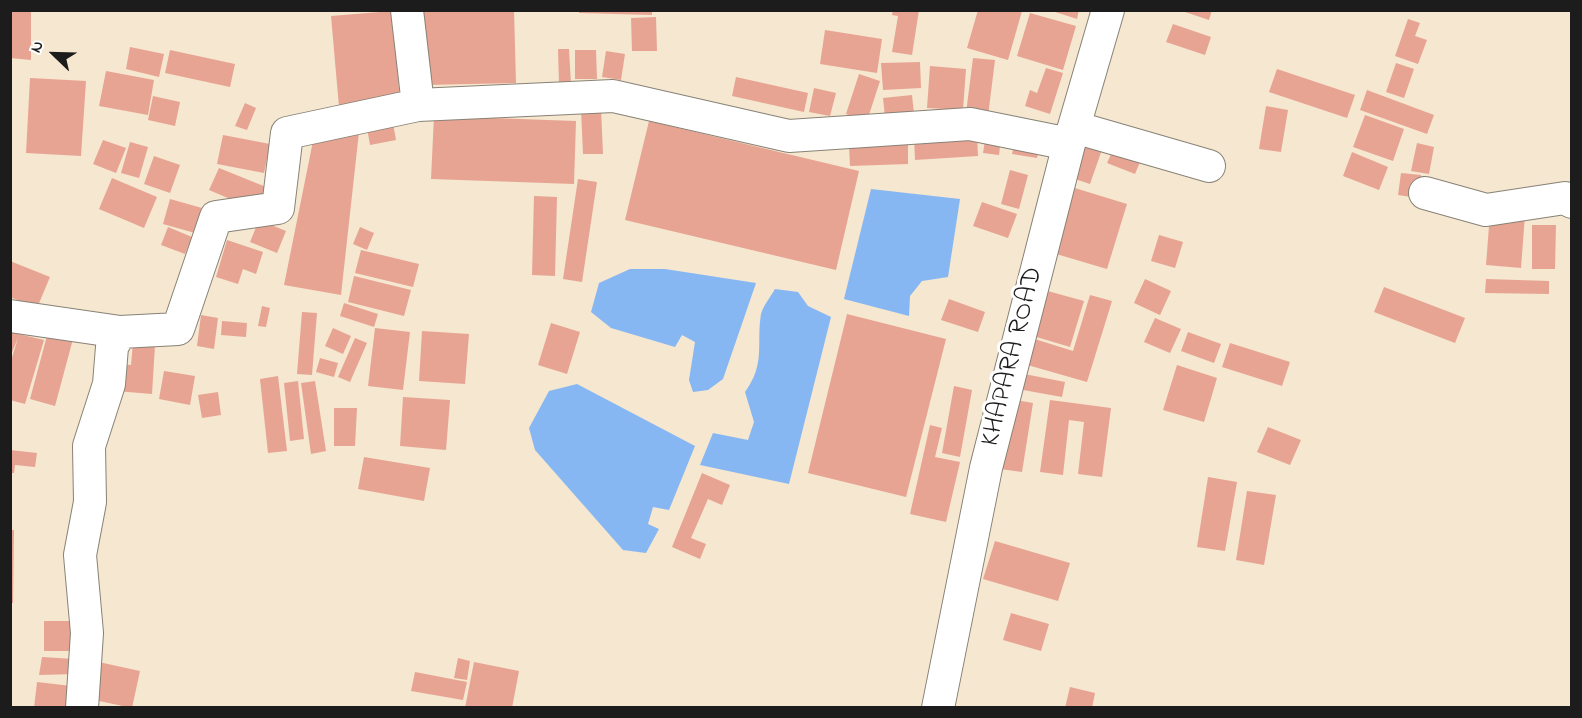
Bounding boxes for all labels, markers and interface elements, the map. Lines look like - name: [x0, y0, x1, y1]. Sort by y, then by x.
- north arrow: [24, 24, 84, 84]
- text: N: [24, 37, 51, 57]
- street label: KHAPARA ROAD: [976, 264, 1052, 450]

